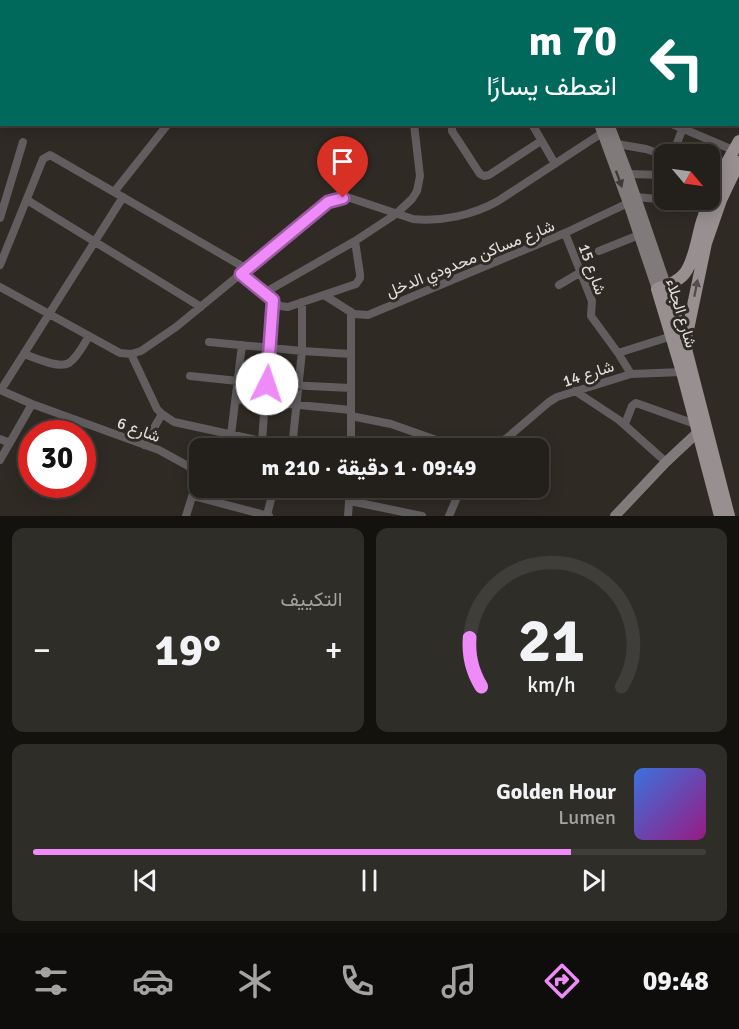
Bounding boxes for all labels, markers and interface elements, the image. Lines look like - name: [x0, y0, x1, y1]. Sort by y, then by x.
- text: 70 m: [528, 16, 617, 67]
- icon: left: [638, 24, 716, 102]
- text: انعطف يسارًا: [486, 70, 617, 103]
- pin: [317, 136, 368, 198]
- north arrow: [654, 144, 720, 210]
- map controls: [654, 144, 720, 210]
- icon: arrive: [326, 145, 359, 178]
- one-way arrow: [615, 170, 624, 188]
- street label: شارع مساكن محدودي الدخل: [383, 216, 559, 305]
- street label: شارع 15: [573, 241, 611, 298]
- street label: شارع الجلاء: [660, 276, 701, 350]
- one-way arrow: [692, 278, 701, 297]
- position arrow: [235, 352, 299, 416]
- street label: شارع 14: [560, 356, 617, 393]
- street label: شارع 6: [114, 413, 163, 448]
- speed limit sign: 30: [18, 420, 96, 498]
- text: 09:49 · 1 دقيقة · 210 m: [262, 454, 476, 481]
- text: التكييف: [280, 587, 343, 612]
- text: 21: [518, 602, 585, 679]
- text: 19°: [154, 623, 221, 678]
- text: −: [33, 630, 51, 671]
- text: +: [325, 630, 342, 671]
- text: km/h: [527, 672, 576, 698]
- text: Golden Hour: [496, 778, 616, 805]
- text: Lumen: [558, 805, 616, 830]
- icon: previous: [129, 864, 162, 897]
- icon: pause: [353, 864, 386, 897]
- icon: next: [577, 864, 610, 897]
- icon: filters: [30, 960, 72, 1002]
- icon: car: [132, 960, 174, 1002]
- icon: climate: [234, 960, 276, 1002]
- icon: phone: [336, 960, 378, 1002]
- icon: music: [438, 960, 480, 1002]
- icon: directions: [541, 960, 583, 1002]
- text: 09:48: [643, 965, 709, 998]

